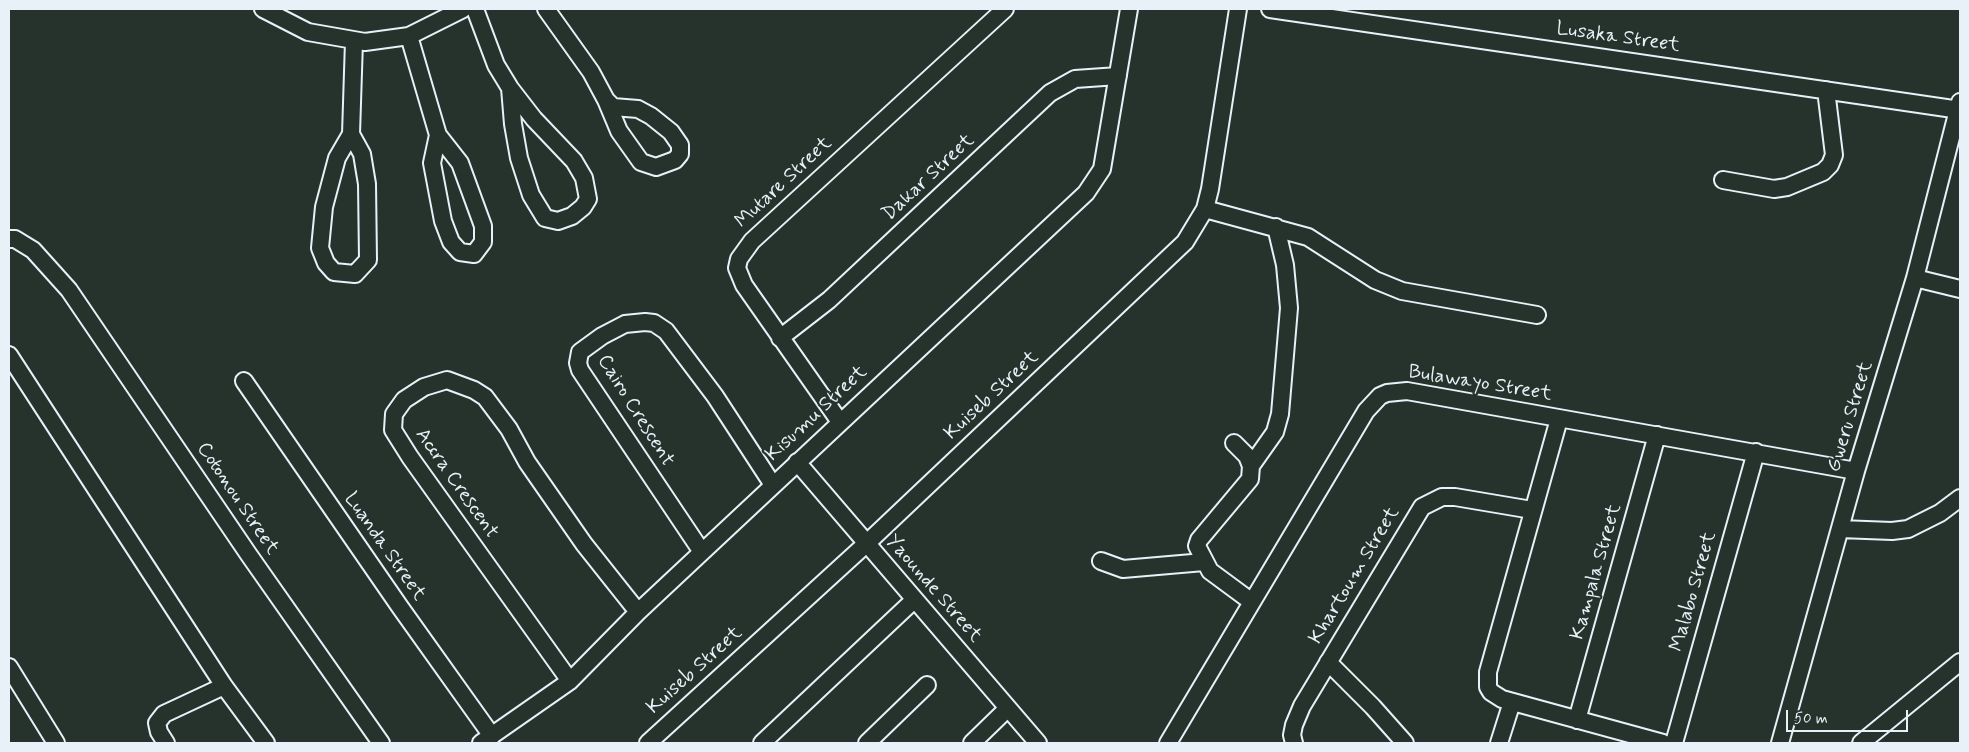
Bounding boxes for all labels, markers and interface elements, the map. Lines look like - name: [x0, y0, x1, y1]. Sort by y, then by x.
- street label: Lusaka Street: [1555, 17, 1681, 59]
- street label: Dakar Street: [878, 129, 980, 227]
- street label: Mutare Street: [731, 132, 837, 234]
- street label: Kuiseb Street: [940, 346, 1044, 446]
- street label: Cairo Crescent: [591, 351, 679, 471]
- street label: Gweru Street: [1823, 359, 1879, 475]
- street label: Kisumu Street: [761, 361, 873, 467]
- street label: Bulawayo Street: [1407, 361, 1553, 407]
- street label: Accra Crescent: [409, 424, 503, 544]
- street label: Cotonou Street: [191, 438, 283, 560]
- street label: Luanda Street: [338, 488, 430, 606]
- street label: Kampala Street: [1566, 501, 1628, 643]
- street label: Khartoum Street: [1305, 503, 1405, 649]
- street label: Malabo Street: [1665, 529, 1723, 655]
- street label: Yaounde Street: [880, 530, 986, 648]
- street label: Kuiseb Street: [642, 622, 748, 720]
- scale bar: [1789, 700, 1912, 732]
- text: 50 m: [1794, 709, 1828, 729]

